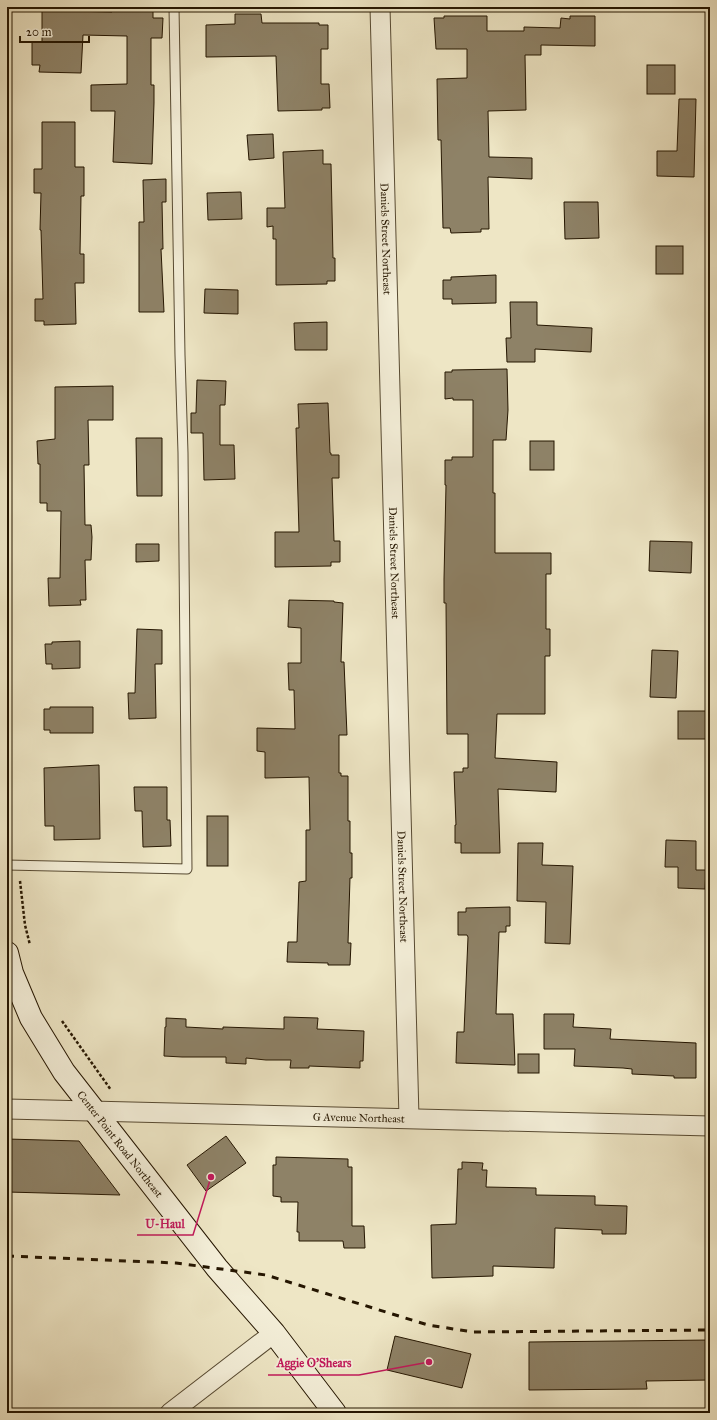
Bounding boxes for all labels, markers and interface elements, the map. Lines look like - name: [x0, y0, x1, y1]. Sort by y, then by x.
- scale bar: [20, 18, 89, 44]
- text: 20 m: [26, 25, 52, 39]
- street label: Daniels Street Northeast: [378, 183, 394, 295]
- street label: Daniels Street Northeast: [386, 507, 402, 619]
- street label: Daniels Street Northeast: [395, 831, 410, 943]
- street label: Center Point Road Northeast: [74, 1088, 165, 1200]
- street label: G Avenue Northeast: [313, 1110, 405, 1126]
- callout: U-Haul: [137, 1211, 193, 1235]
- text: U-Haul: [145, 1217, 185, 1231]
- callout: Aggie O'Shears: [268, 1351, 359, 1375]
- text: Aggie O'Shears: [276, 1356, 352, 1371]

